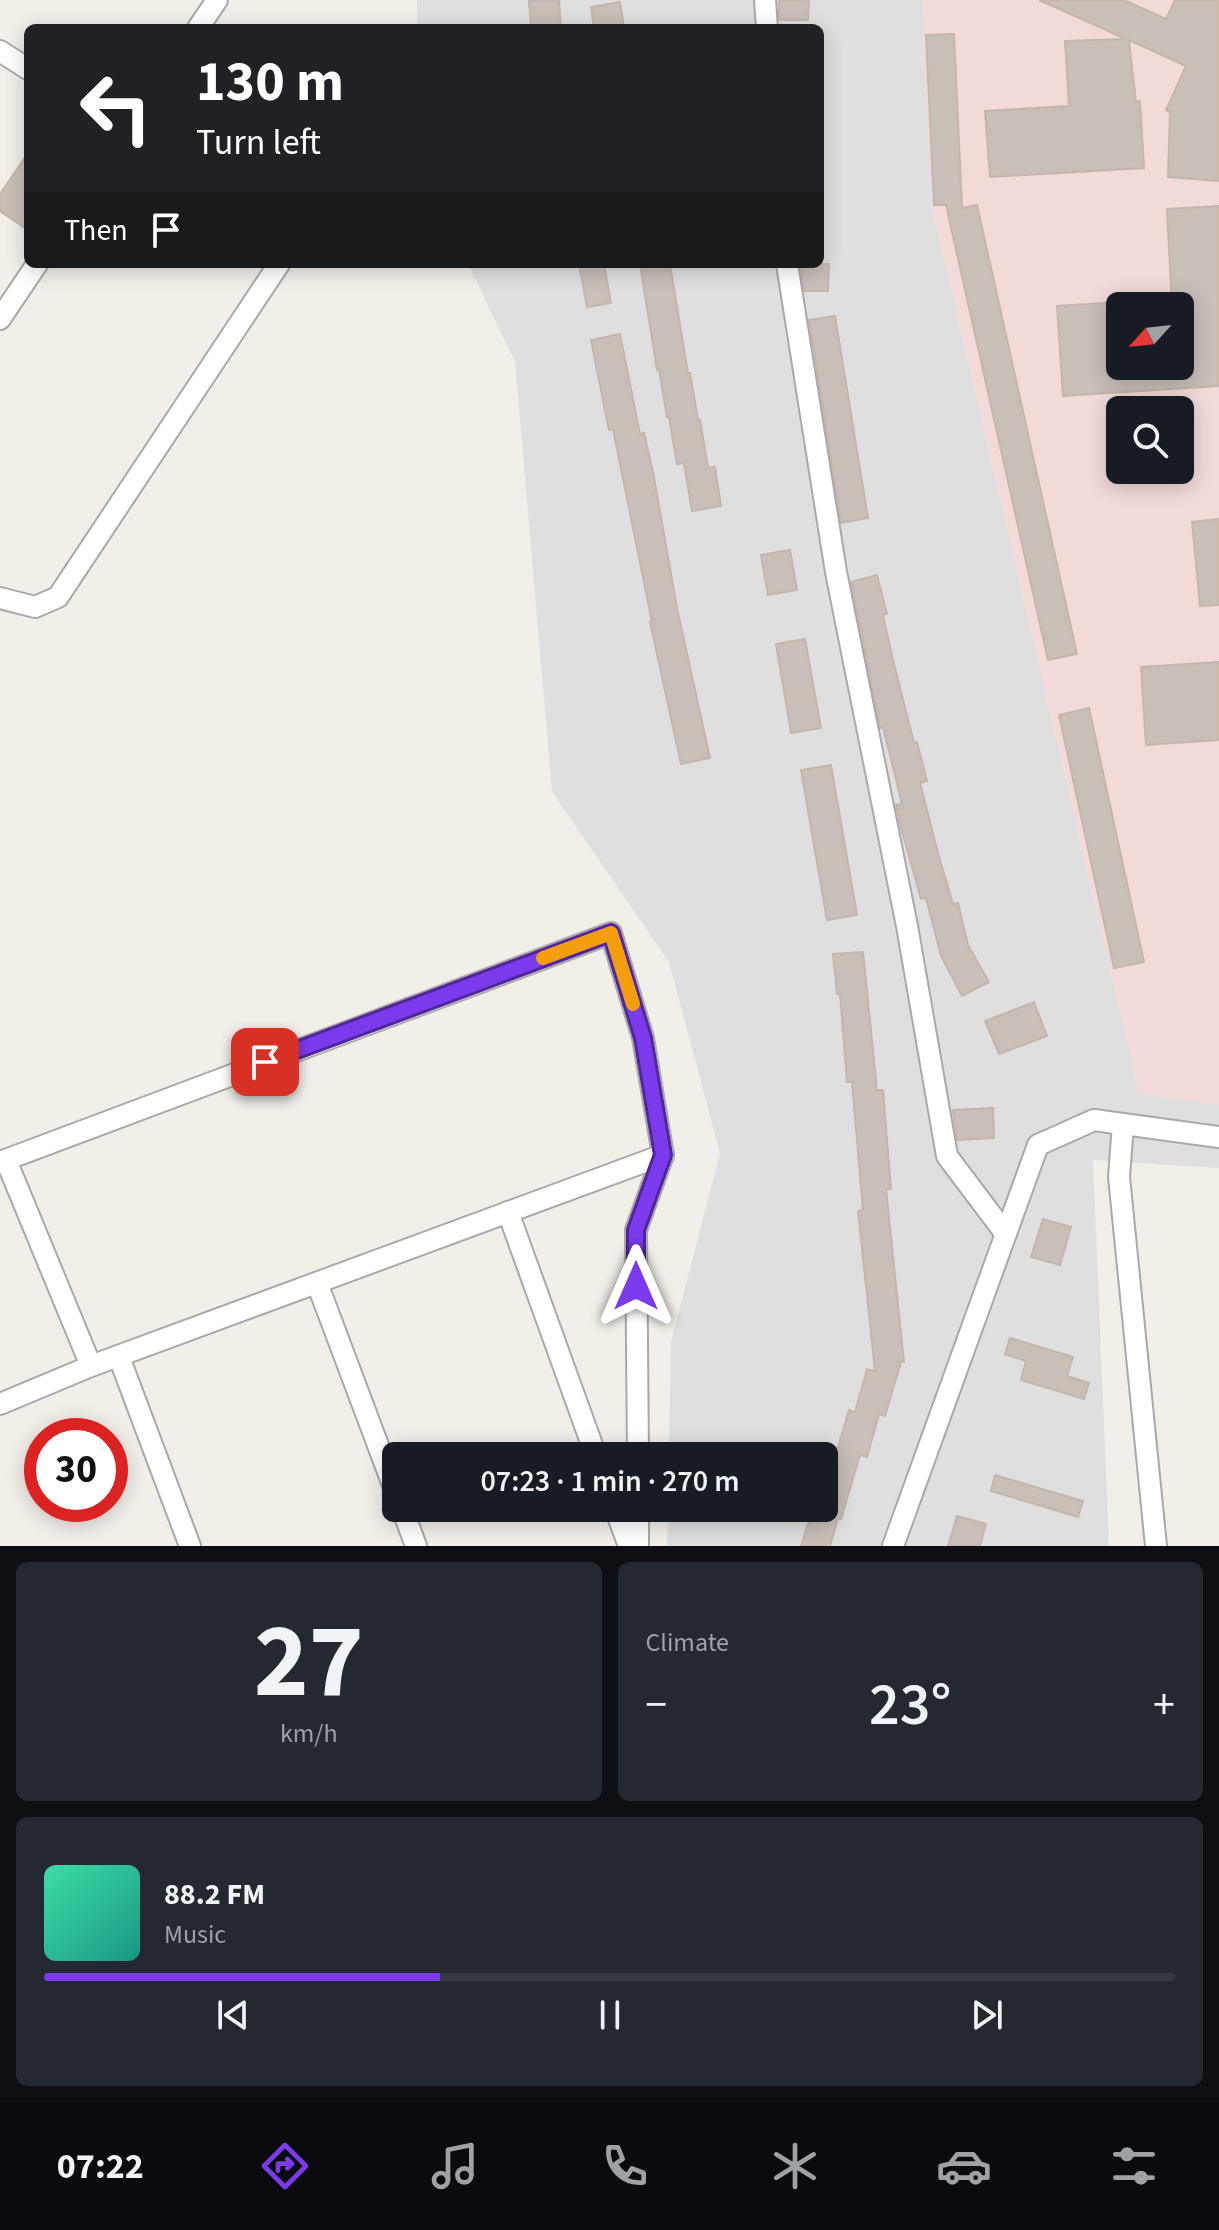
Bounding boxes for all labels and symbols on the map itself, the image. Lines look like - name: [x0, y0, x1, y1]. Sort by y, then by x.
- north arrow: [1106, 292, 1194, 380]
- pin: [231, 1028, 299, 1096]
- position arrow: [594, 1244, 678, 1328]
- speed limit sign: 30: [24, 1418, 128, 1522]

